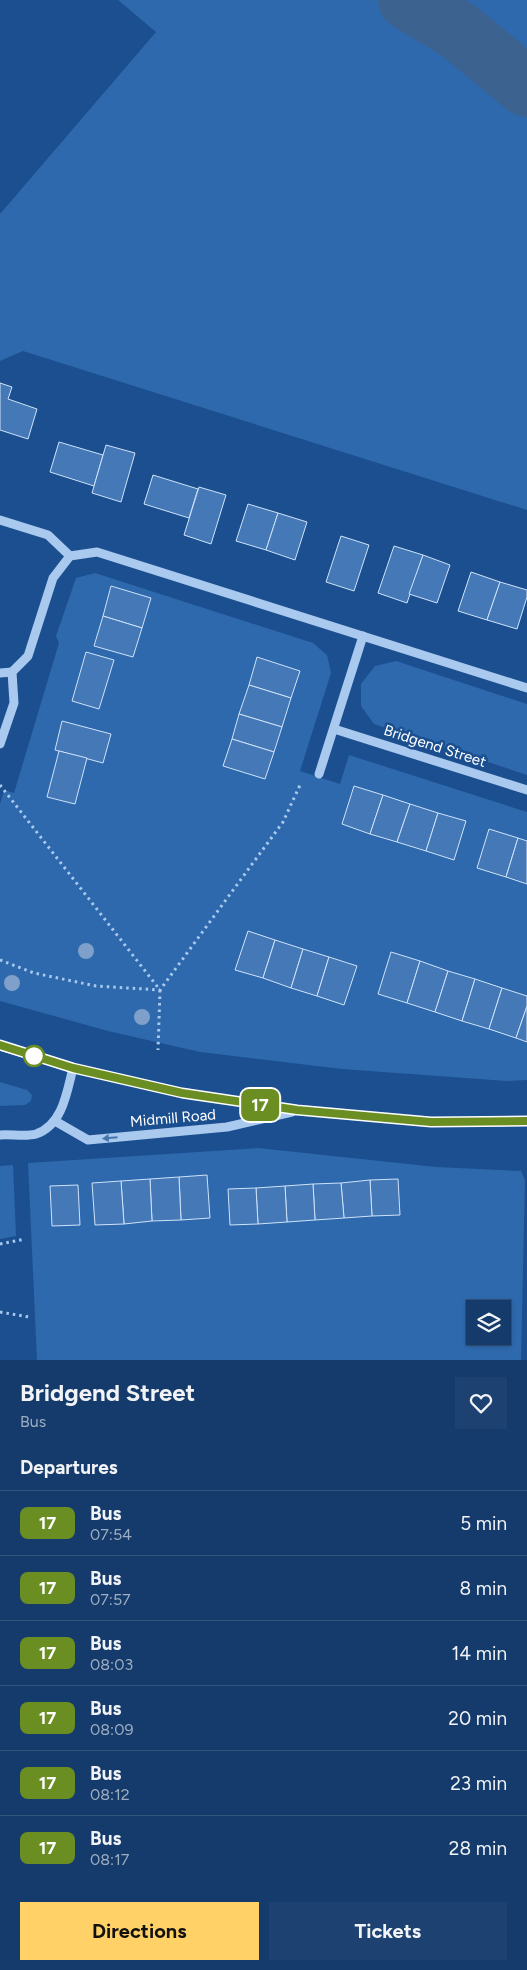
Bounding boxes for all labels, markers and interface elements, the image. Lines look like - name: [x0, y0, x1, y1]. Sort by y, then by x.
- street label: Bridgend Street: [382, 721, 489, 771]
- unlabelled marker: [23, 1045, 45, 1067]
- line badge: 17: [238, 1089, 282, 1121]
- text: 17: [251, 1094, 269, 1116]
- street label: Midmill Road: [129, 1105, 217, 1131]
- one-way arrow: [102, 1134, 118, 1142]
- map controls: [466, 1300, 511, 1345]
- button: layers: [466, 1300, 511, 1345]
- button: heart: [455, 1377, 507, 1429]
- text: Bridgend Street: [20, 1378, 195, 1407]
- text: Bus: [20, 1412, 46, 1431]
- text: Departures: [20, 1456, 118, 1479]
- text: Bus: [90, 1502, 121, 1525]
- text: 17: [39, 1512, 56, 1534]
- text: 5 min: [460, 1512, 507, 1535]
- text: 07:54: [90, 1525, 132, 1544]
- text: Bus: [90, 1567, 121, 1590]
- text: 17: [39, 1577, 56, 1599]
- text: 8 min: [459, 1577, 507, 1600]
- text: 07:57: [90, 1590, 131, 1609]
- text: Bus: [90, 1632, 121, 1655]
- text: 17: [39, 1642, 56, 1664]
- text: 14 min: [451, 1642, 507, 1665]
- text: 08:03: [90, 1655, 133, 1674]
- text: Bus: [90, 1697, 121, 1720]
- text: 17: [39, 1707, 56, 1729]
- text: 20 min: [448, 1707, 507, 1730]
- text: 08:09: [90, 1720, 133, 1739]
- text: Bus: [90, 1762, 121, 1785]
- text: 17: [39, 1772, 56, 1794]
- text: 23 min: [450, 1772, 507, 1795]
- text: 08:12: [90, 1785, 130, 1804]
- text: Bus: [90, 1827, 121, 1850]
- text: 17: [39, 1837, 56, 1859]
- text: 28 min: [449, 1837, 507, 1860]
- text: 08:17: [90, 1850, 129, 1869]
- button: Directions: [20, 1902, 259, 1960]
- button: Tickets: [269, 1902, 507, 1960]

